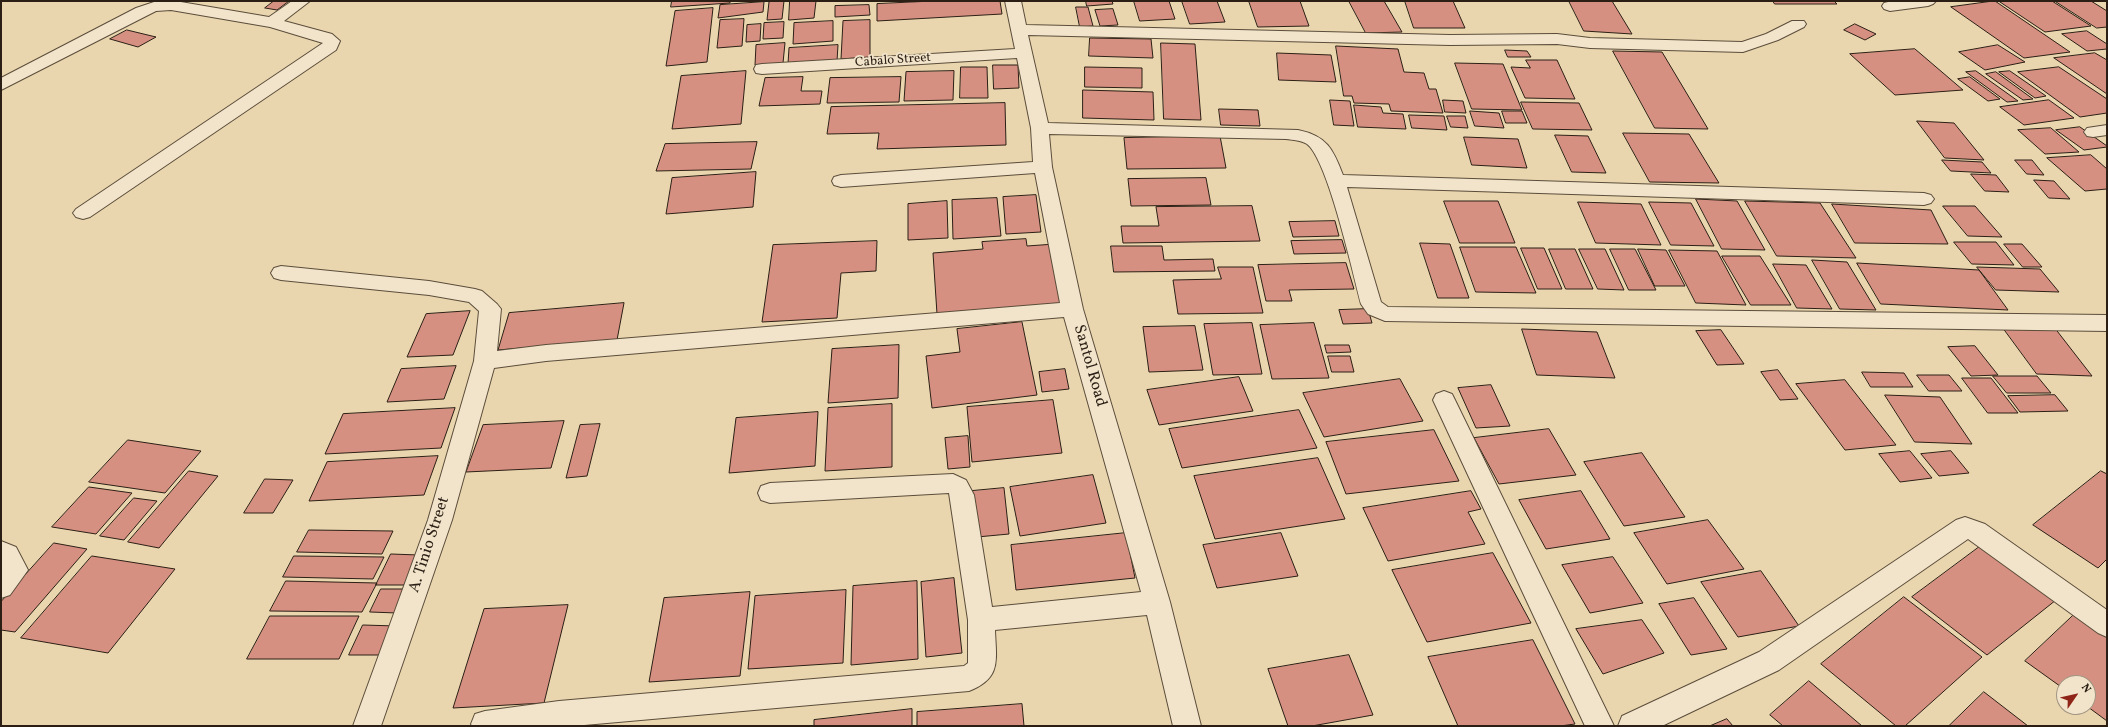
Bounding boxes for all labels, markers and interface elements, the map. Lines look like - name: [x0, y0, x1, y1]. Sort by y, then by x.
- street label: Cabalo Street: [855, 51, 931, 71]
- street label: Santol Road: [1068, 323, 1110, 409]
- street label: A. Tinio Street: [405, 495, 455, 595]
- north arrow: [2056, 675, 2096, 715]
- text: N: [2077, 681, 2094, 696]

